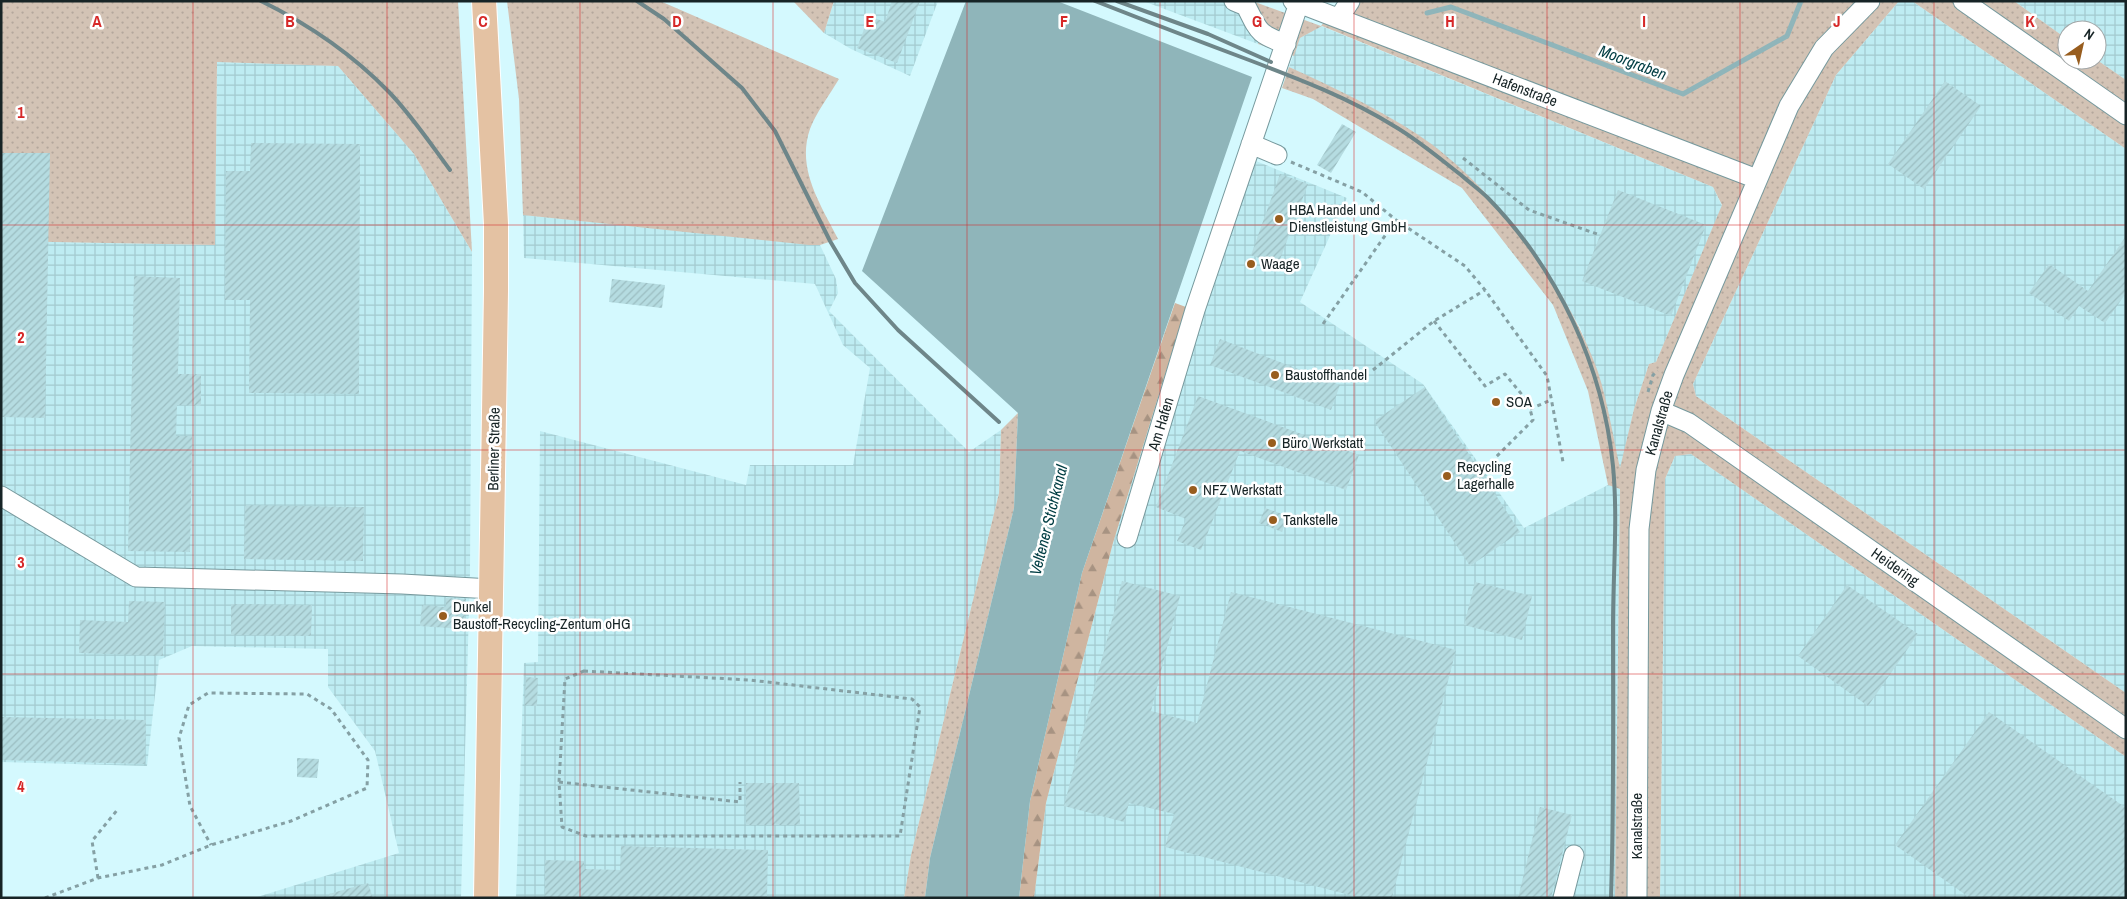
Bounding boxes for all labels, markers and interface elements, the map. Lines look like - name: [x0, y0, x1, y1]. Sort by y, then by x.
- text: A: [92, 10, 102, 32]
- text: B: [285, 10, 295, 32]
- text: C: [478, 10, 488, 32]
- text: D: [672, 10, 682, 32]
- text: E: [866, 10, 875, 32]
- text: F: [1060, 10, 1068, 32]
- text: G: [1252, 10, 1262, 32]
- text: H: [1445, 10, 1455, 32]
- text: I: [1642, 10, 1646, 32]
- text: J: [1833, 10, 1841, 32]
- text: K: [2025, 10, 2035, 32]
- north arrow: [2057, 20, 2107, 70]
- text: N: [2081, 24, 2098, 44]
- water label: Moorgraben: [1596, 39, 1670, 85]
- street label: Hafenstraße: [1490, 68, 1561, 112]
- text: 1: [17, 101, 25, 123]
- place label: HBA Handel und Dienstleistung GmbH: [1289, 199, 1407, 237]
- marker: HBA Handel und Dienstleistung GmbH: [1273, 213, 1285, 225]
- place label: Waage: [1261, 253, 1300, 274]
- marker: Waage: [1245, 258, 1257, 270]
- text: 2: [17, 326, 25, 348]
- place label: Baustoffhandel: [1285, 364, 1367, 385]
- marker: Baustoffhandel: [1269, 369, 1281, 381]
- street label: Kanalstraße: [1639, 388, 1678, 458]
- place label: SOA: [1506, 391, 1533, 412]
- street label: Am Hafen: [1142, 395, 1179, 454]
- marker: SOA: [1490, 396, 1502, 408]
- street label: Berliner Straße: [482, 407, 505, 491]
- place label: Büro Werkstatt: [1282, 432, 1364, 453]
- marker: Büro Werkstatt: [1266, 437, 1278, 449]
- place label: Recycling Lagerhalle: [1457, 456, 1515, 494]
- water label: Veltener Stichkanal: [1024, 462, 1073, 577]
- marker: Recycling Lagerhalle: [1441, 470, 1453, 482]
- place label: NFZ Werkstatt: [1203, 479, 1283, 500]
- marker: NFZ Werkstatt: [1187, 484, 1199, 496]
- place label: Tankstelle: [1283, 509, 1338, 530]
- marker: Tankstelle: [1267, 514, 1279, 526]
- street label: Heidering: [1867, 542, 1924, 591]
- text: 3: [17, 551, 25, 573]
- place label: Dunkel Baustoff-Recycling-Zentum oHG: [453, 596, 631, 634]
- marker: Dunkel Baustoff-Recycling-Zentum oHG: [437, 610, 449, 622]
- text: 4: [17, 775, 25, 797]
- street label: Kanalstraße: [1626, 793, 1647, 859]

